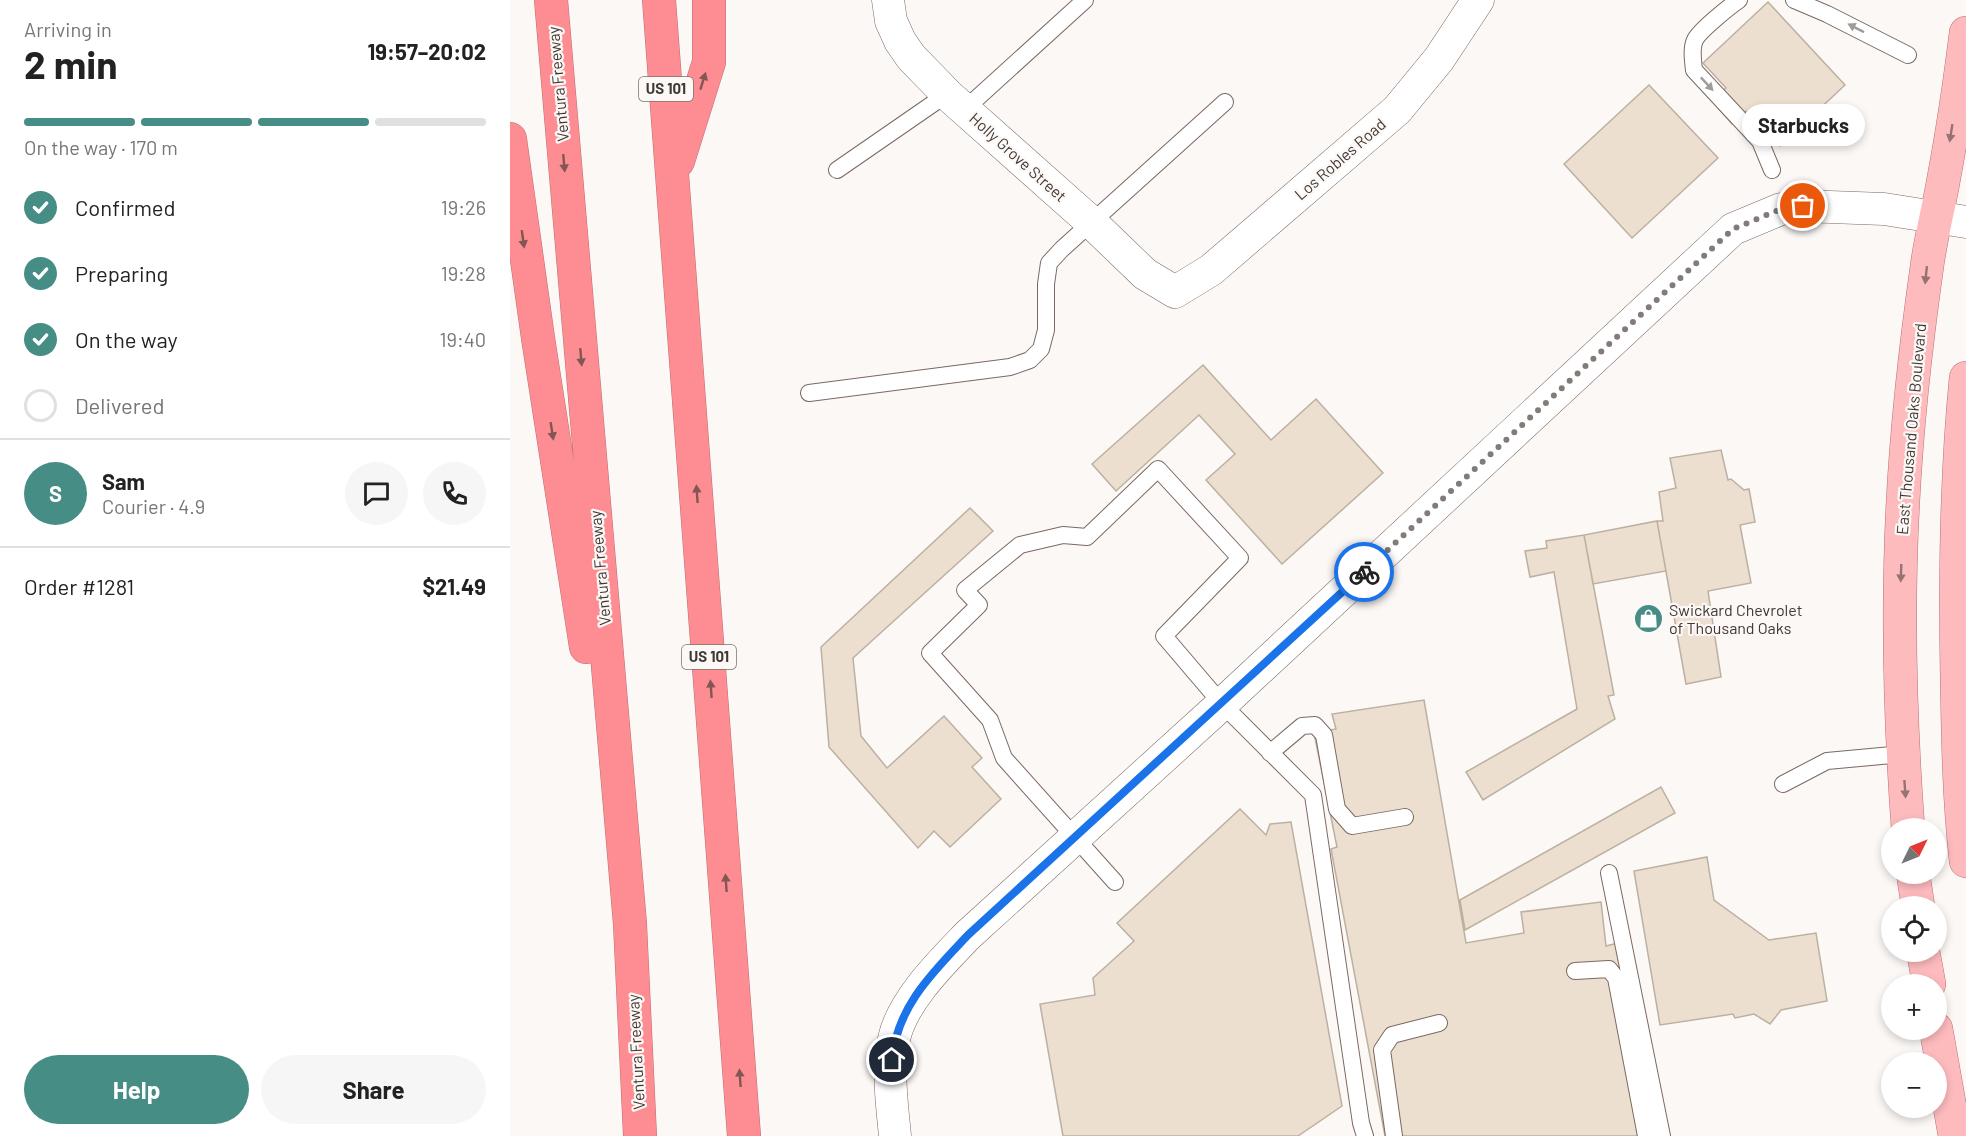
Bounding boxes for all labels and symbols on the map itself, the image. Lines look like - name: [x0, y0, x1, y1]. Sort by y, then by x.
- one-way arrow: [1847, 23, 1864, 33]
- street label: Ventura Freeway: [543, 25, 572, 142]
- one-way arrow: [699, 72, 708, 90]
- one-way arrow: [1700, 76, 1713, 91]
- road number: US 101: [639, 77, 693, 101]
- callout: Starbucks: [1742, 104, 1864, 146]
- street label: Holly Grove Street: [966, 108, 1071, 205]
- street label: Los Robles Road: [1290, 114, 1389, 203]
- one-way arrow: [1946, 124, 1955, 143]
- one-way arrow: [559, 154, 569, 173]
- pin: [1777, 180, 1828, 231]
- one-way arrow: [519, 229, 528, 248]
- one-way arrow: [1921, 265, 1930, 284]
- street label: East Thousand Oaks Boulevard: [1892, 322, 1929, 535]
- one-way arrow: [576, 348, 585, 367]
- one-way arrow: [548, 422, 557, 441]
- one-way arrow: [692, 485, 701, 504]
- street label: Ventura Freeway: [585, 509, 614, 626]
- courier: [1334, 542, 1394, 602]
- one-way arrow: [1896, 564, 1905, 583]
- place label: Swickard Chevrolet of Thousand Oaks: [1669, 600, 1803, 637]
- shop icon: Swickard Chevrolet of Thousand Oaks: [1632, 603, 1664, 635]
- road number: US 101: [682, 645, 736, 669]
- one-way arrow: [706, 679, 716, 698]
- one-way arrow: [1900, 780, 1910, 799]
- north arrow: [1881, 818, 1947, 884]
- one-way arrow: [721, 874, 730, 893]
- street label: Ventura Freeway: [623, 993, 648, 1110]
- pin: [866, 1034, 917, 1085]
- one-way arrow: [735, 1068, 745, 1087]

